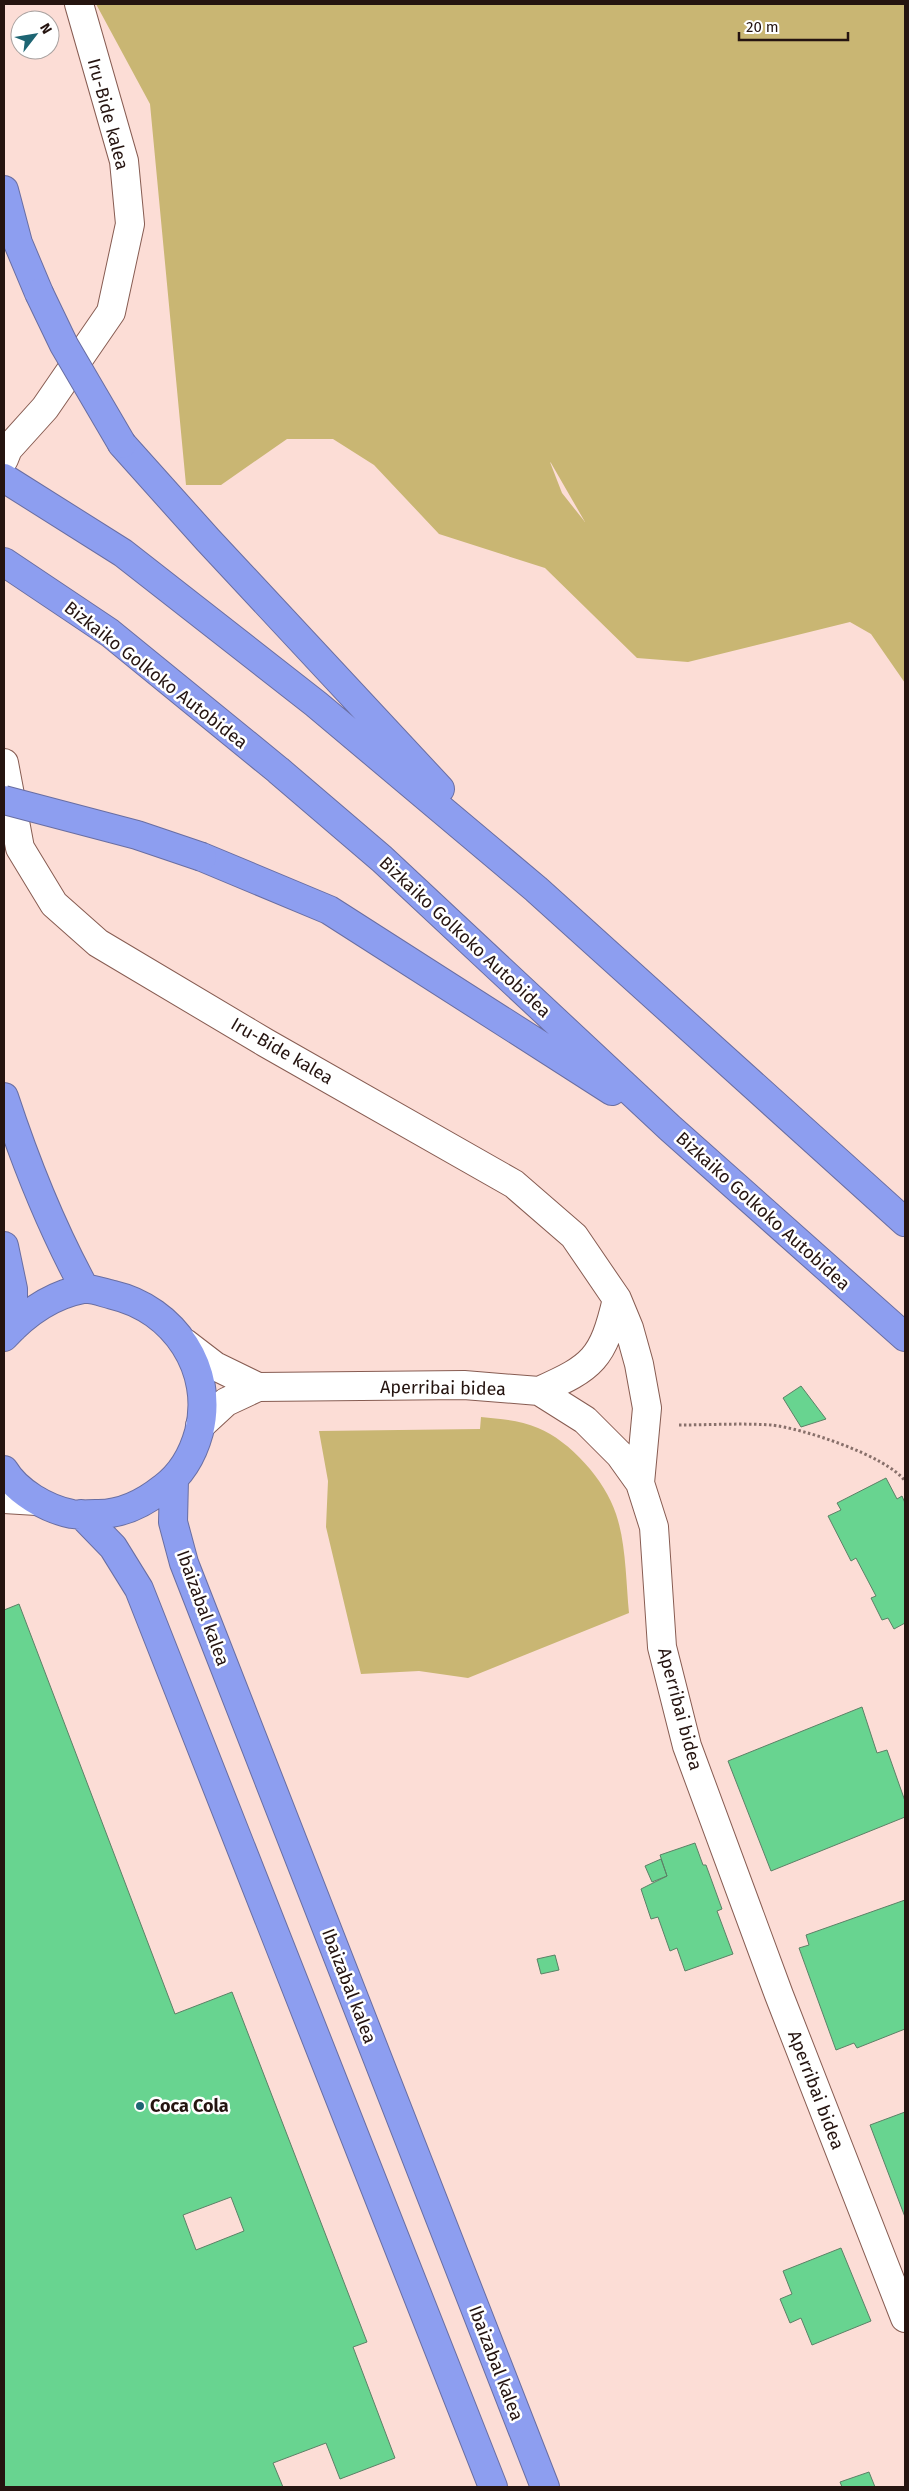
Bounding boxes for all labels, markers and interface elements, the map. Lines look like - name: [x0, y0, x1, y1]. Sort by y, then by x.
- north arrow: [10, 10, 60, 60]
- scale bar: [739, 10, 848, 42]
- text: 20 m: [746, 18, 779, 36]
- text: N: [36, 20, 55, 37]
- street label: Iru-Bide kalea: [83, 56, 133, 172]
- street label: Bizkaiko Golkoko Autobidea: [60, 597, 252, 753]
- street label: Bizkaiko Golkoko Autobidea: [375, 852, 555, 1022]
- street label: Iru-Bide kalea: [227, 1013, 337, 1089]
- street label: Bizkaiko Golkoko Autobidea: [671, 1127, 855, 1295]
- street label: Aperribai bidea: [380, 1376, 506, 1400]
- street label: Ibaizabal kalea: [172, 1547, 234, 1669]
- street label: Aperribai bidea: [653, 1645, 707, 1773]
- street label: Ibaizabal kalea: [317, 1925, 381, 2047]
- street label: Aperribai bidea: [783, 2027, 849, 2153]
- place label: Coca Cola: [150, 2095, 229, 2117]
- marker: Coca Cola: [134, 2100, 146, 2112]
- street label: Ibaizabal kalea: [464, 2302, 528, 2424]

